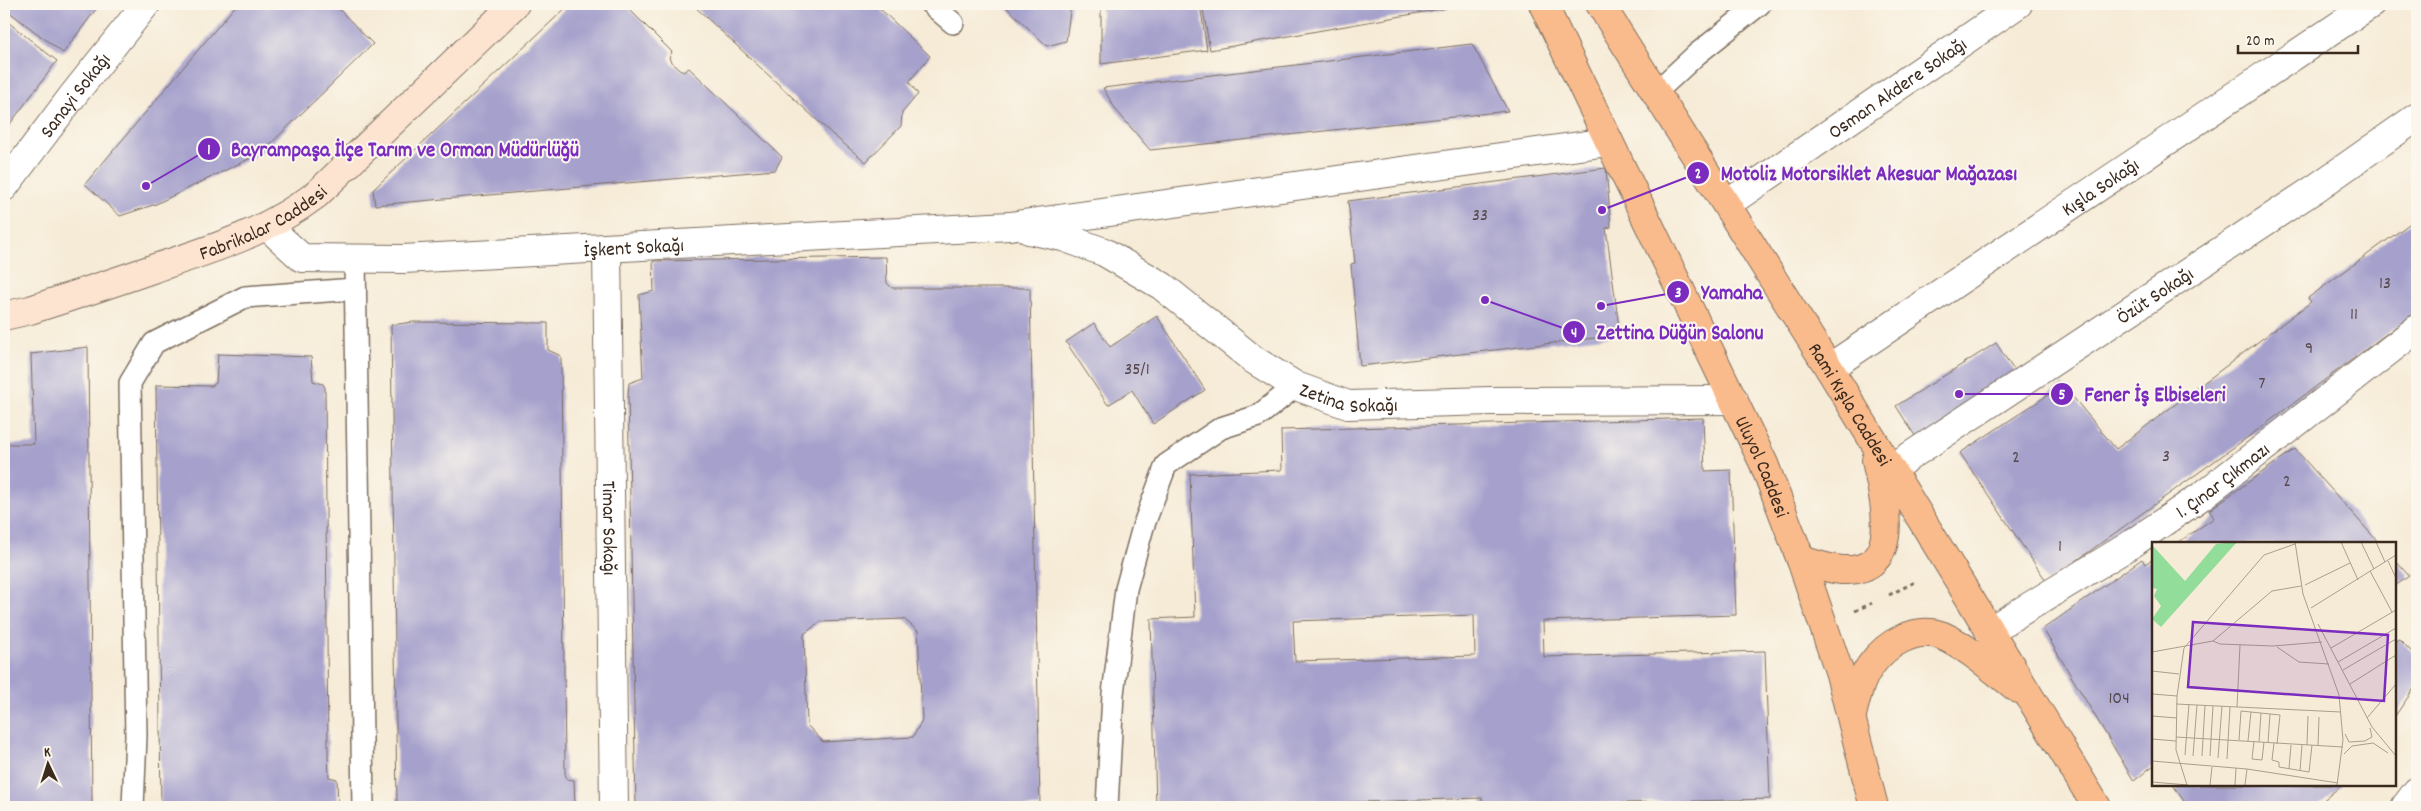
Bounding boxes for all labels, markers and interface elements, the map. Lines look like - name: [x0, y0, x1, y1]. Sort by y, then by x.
- scale bar: [2238, 22, 2358, 54]
- text: 20 m: [2246, 31, 2274, 53]
- street label: Osman Akdere Sokağı: [1823, 32, 1973, 147]
- street label: Sanayi Sokağı: [35, 48, 119, 145]
- callout: Bayrampaşa İlçe Tarım ve Orman Müdürlüğü: [196, 131, 589, 167]
- text: Bayrampaşa İlçe Tarım ve Orman Müdürlüğü: [231, 137, 579, 167]
- text: 1: [207, 140, 211, 162]
- street label: Kışla Sokağı: [2057, 153, 2146, 225]
- callout: Motoliz Motorsiklet Akesuar Mağazası: [1686, 155, 2027, 191]
- text: Motoliz Motorsiklet Akesuar Mağazası: [1721, 161, 2017, 191]
- text: 2: [1695, 164, 1701, 186]
- street label: Fabrikalar Caddesi: [196, 180, 335, 269]
- house number: 33: [1472, 204, 1488, 229]
- street label: İşkent Sokağı: [583, 233, 685, 266]
- street label: Özüt Sokağı: [2112, 262, 2200, 333]
- house number: 13: [2379, 272, 2391, 297]
- callout: Yamaha: [1666, 274, 1772, 310]
- text: Yamaha: [1700, 280, 1764, 310]
- text: 3: [1675, 283, 1682, 305]
- house number: 11: [2350, 303, 2358, 328]
- callout: Zettina Düğün Salonu: [1561, 314, 1773, 350]
- text: Zettina Düğün Salonu: [1596, 320, 1764, 350]
- text: 4: [1571, 323, 1577, 345]
- house number: 9: [2305, 337, 2313, 362]
- street label: Rami Kışla Caddesi: [1800, 338, 1897, 473]
- house number: 35/1: [1124, 358, 1150, 383]
- house number: 7: [2259, 372, 2266, 397]
- callout: Fener İş Elbiseleri: [2050, 376, 2236, 412]
- street label: Zetina Sokağı: [1295, 377, 1398, 422]
- text: Fener İş Elbiseleri: [2084, 382, 2226, 412]
- text: 5: [2059, 385, 2066, 407]
- street label: Uluyol Caddesi: [1726, 412, 1794, 523]
- street label: 1. Çınar Çıkmazı: [2171, 437, 2277, 527]
- house number: 3: [2162, 445, 2170, 470]
- house number: 2: [2012, 446, 2020, 471]
- house number: 2: [2283, 470, 2291, 495]
- street label: Timar Sokağı: [593, 481, 622, 575]
- house number: 1: [2058, 535, 2062, 560]
- inset map: [2152, 542, 2396, 786]
- house number: 104: [2108, 687, 2130, 712]
- north arrow: [22, 738, 72, 788]
- text: K: [43, 743, 52, 763]

